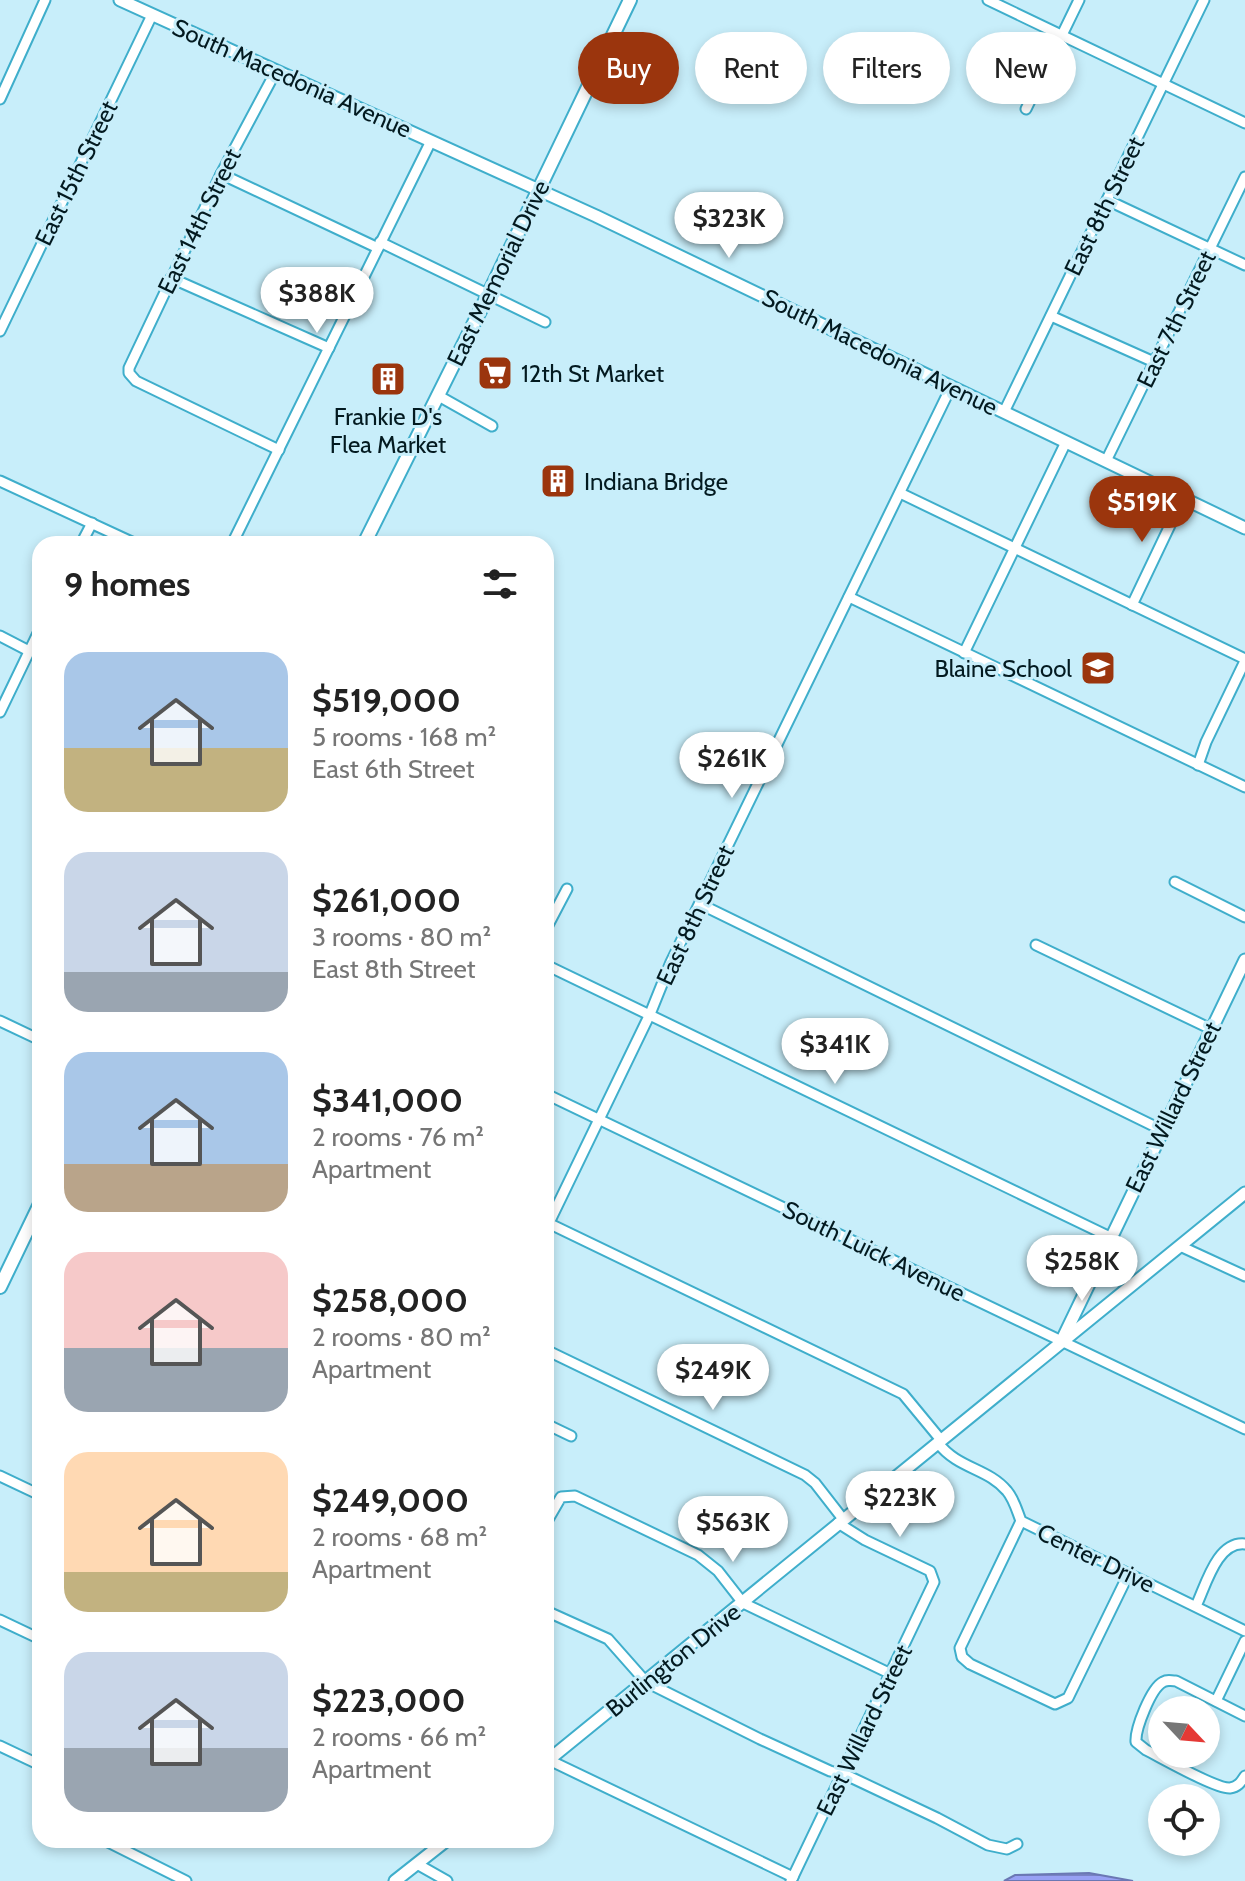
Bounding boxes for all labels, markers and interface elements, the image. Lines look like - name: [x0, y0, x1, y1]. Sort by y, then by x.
- street label: South Macedonia Avenue: [168, 12, 416, 144]
- chip: Buy: [578, 32, 679, 104]
- chip: Rent: [695, 32, 807, 104]
- chip: Filters: [823, 32, 950, 104]
- chip: New: [966, 32, 1076, 104]
- street label: East 15th Street: [29, 96, 123, 250]
- street label: East 8th Street: [1058, 132, 1150, 280]
- street label: East 14th Street: [151, 144, 247, 298]
- street label: East Memorial Drive: [440, 175, 556, 371]
- pin: $323K: [673, 192, 785, 260]
- text: $323K: [692, 202, 766, 234]
- street label: East 7th Street: [1130, 246, 1222, 392]
- pin: $388K: [261, 267, 373, 335]
- text: $388K: [279, 277, 355, 309]
- street label: South Macedonia Avenue: [758, 282, 1002, 422]
- supermarket icon: 12th St Market: [476, 354, 514, 392]
- place label: 12th St Market: [521, 359, 664, 388]
- building icon: Frankie D's Flea Market: [369, 360, 407, 398]
- place label: Frankie D's Flea Market: [330, 402, 446, 459]
- building icon: Indiana Bridge: [539, 462, 577, 500]
- place label: Indiana Bridge: [584, 467, 728, 496]
- pin: $519K: [1086, 476, 1198, 544]
- text: $519K: [1107, 486, 1177, 518]
- icon: filters: [478, 562, 522, 606]
- text: 9 homes: [64, 563, 190, 605]
- school or university icon: Blaine School: [1079, 649, 1117, 687]
- place label: Blaine School: [934, 654, 1072, 683]
- text: $519,000: [312, 679, 461, 721]
- icon: home: [128, 684, 224, 780]
- text: 5 rooms · 168 m²: [312, 721, 496, 753]
- pin: $261K: [676, 732, 788, 800]
- text: $261K: [697, 742, 767, 774]
- text: East 6th Street: [312, 753, 475, 785]
- street label: East 8th Street: [650, 840, 740, 990]
- text: $261,000: [312, 879, 461, 921]
- icon: home: [128, 884, 224, 980]
- text: 3 rooms · 80 m²: [312, 921, 491, 953]
- text: East 8th Street: [312, 953, 476, 985]
- street label: East Willard Street: [1119, 1017, 1227, 1197]
- pin: $341K: [779, 1018, 891, 1086]
- text: $341K: [800, 1028, 870, 1060]
- text: $341,000: [312, 1079, 463, 1121]
- icon: home: [128, 1084, 224, 1180]
- text: 2 rooms · 76 m²: [312, 1121, 484, 1153]
- text: Apartment: [312, 1153, 431, 1185]
- street label: South Luick Avenue: [778, 1194, 970, 1308]
- pin: $258K: [1026, 1235, 1138, 1303]
- text: $258K: [1045, 1245, 1119, 1277]
- text: $258,000: [312, 1279, 468, 1321]
- icon: home: [128, 1284, 224, 1380]
- text: 2 rooms · 80 m²: [312, 1321, 491, 1353]
- pin: $249K: [657, 1344, 769, 1412]
- text: Apartment: [312, 1353, 431, 1385]
- text: $249K: [675, 1354, 751, 1386]
- pin: $223K: [844, 1471, 956, 1539]
- text: $249,000: [312, 1479, 469, 1521]
- text: $223K: [864, 1481, 936, 1513]
- icon: home: [128, 1484, 224, 1580]
- pin: $563K: [677, 1496, 789, 1564]
- text: $563K: [696, 1506, 770, 1538]
- street label: Center Drive: [1033, 1517, 1159, 1599]
- text: 2 rooms · 68 m²: [312, 1521, 487, 1553]
- text: Apartment: [312, 1553, 431, 1585]
- street label: Burlington Drive: [600, 1597, 746, 1723]
- street label: East Willard Street: [810, 1640, 918, 1820]
- text: $223,000: [312, 1679, 466, 1721]
- icon: home: [128, 1684, 224, 1780]
- north arrow: [1148, 1696, 1220, 1768]
- map controls: [1148, 1696, 1220, 1856]
- text: 2 rooms · 66 m²: [312, 1721, 486, 1753]
- text: Apartment: [312, 1753, 431, 1785]
- button: locate: [1148, 1784, 1220, 1856]

